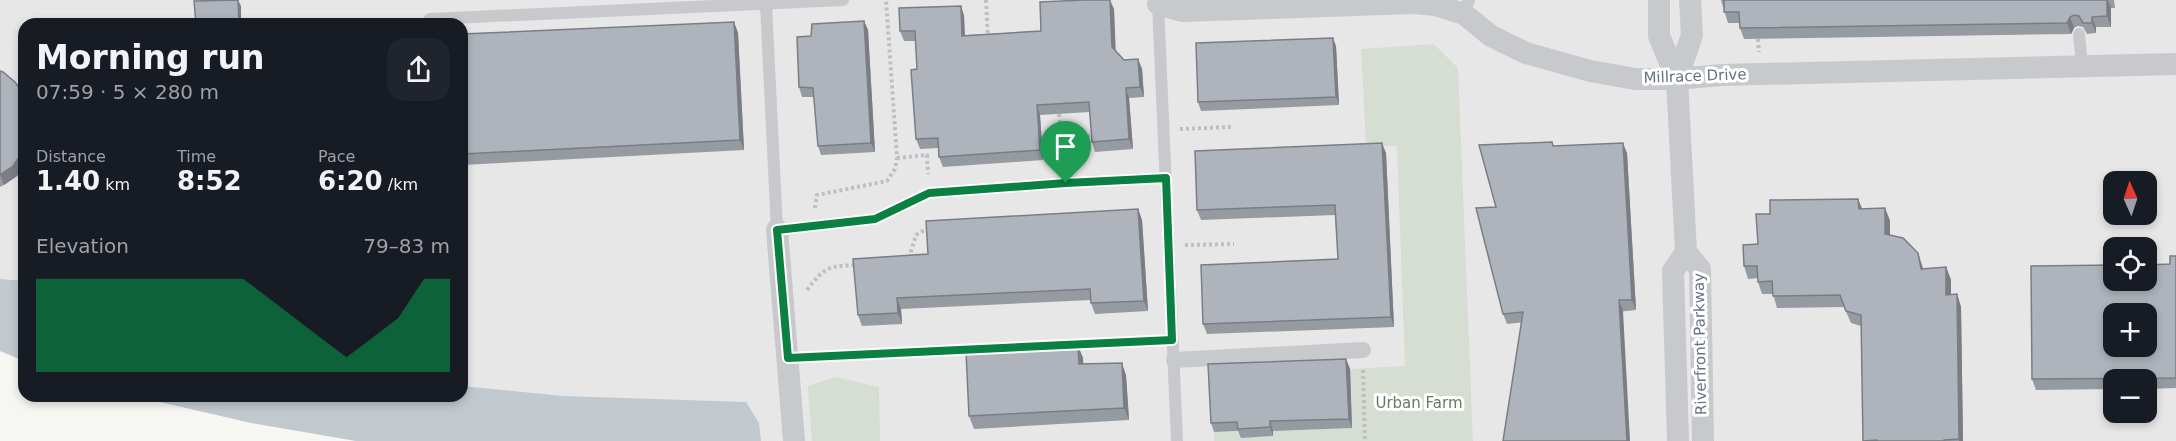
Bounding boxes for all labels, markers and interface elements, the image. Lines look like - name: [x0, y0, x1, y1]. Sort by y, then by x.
- text: Morning run: [36, 38, 264, 77]
- button: share: [387, 38, 450, 101]
- street label: Millrace Drive: [1643, 65, 1747, 87]
- text: 07:59 · 5 × 280 m: [36, 80, 219, 104]
- pin: [1040, 121, 1091, 183]
- icon: arrive: [1049, 130, 1082, 163]
- text: Distance: [36, 147, 106, 166]
- text: Time: [177, 147, 216, 166]
- text: Pace: [318, 147, 355, 166]
- text: 1.40: [36, 166, 100, 196]
- text: 8:52: [177, 166, 242, 196]
- text: 6:20: [318, 166, 383, 196]
- north arrow: [2103, 171, 2157, 225]
- map controls: [2103, 171, 2157, 423]
- text: km: [100, 175, 130, 194]
- text: /km: [383, 175, 418, 194]
- text: Elevation: [36, 234, 129, 258]
- text: 79–83 m: [363, 234, 450, 258]
- button: locate: [2103, 237, 2157, 291]
- street label: Riverfront Parkway: [1690, 273, 1710, 415]
- button: +: [2103, 303, 2157, 357]
- button: −: [2103, 369, 2157, 423]
- park label: Urban Farm: [1375, 394, 1463, 412]

